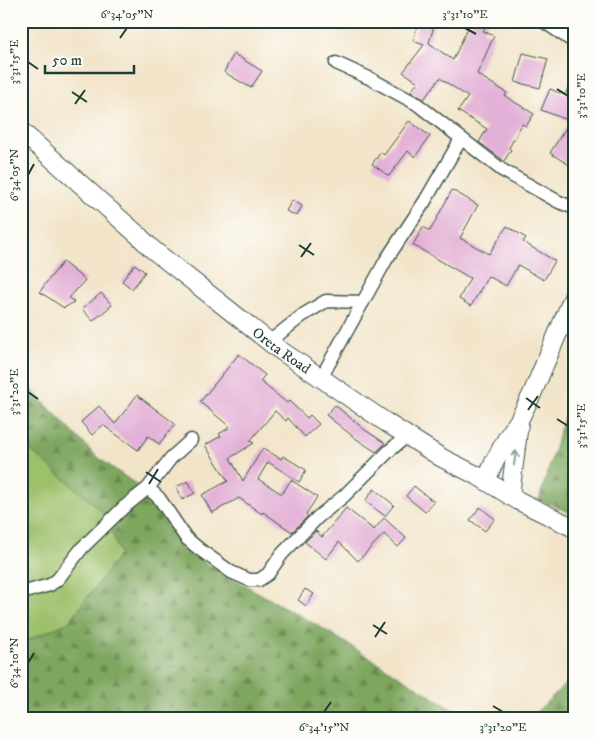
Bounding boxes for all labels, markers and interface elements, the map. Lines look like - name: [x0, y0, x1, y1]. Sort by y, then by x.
- text: 6°34'05"N: [101, 7, 154, 22]
- text: 3°31'10"E: [442, 7, 488, 22]
- text: 3°31'15"E: [7, 39, 22, 85]
- scale bar: [45, 42, 134, 74]
- text: 50 m: [52, 51, 82, 70]
- text: 3°31'10"E: [574, 73, 589, 119]
- text: 6°34'05"N: [7, 148, 22, 201]
- street label: Oreta Road: [249, 323, 315, 378]
- text: 3°31'20"E: [7, 368, 22, 416]
- text: 3°31'15"E: [574, 403, 589, 449]
- one-way arrow: [510, 450, 520, 466]
- text: 6°34'10"N: [7, 637, 22, 689]
- text: 6°34'15"N: [299, 720, 349, 735]
- text: 3°31'20"E: [479, 720, 527, 735]

